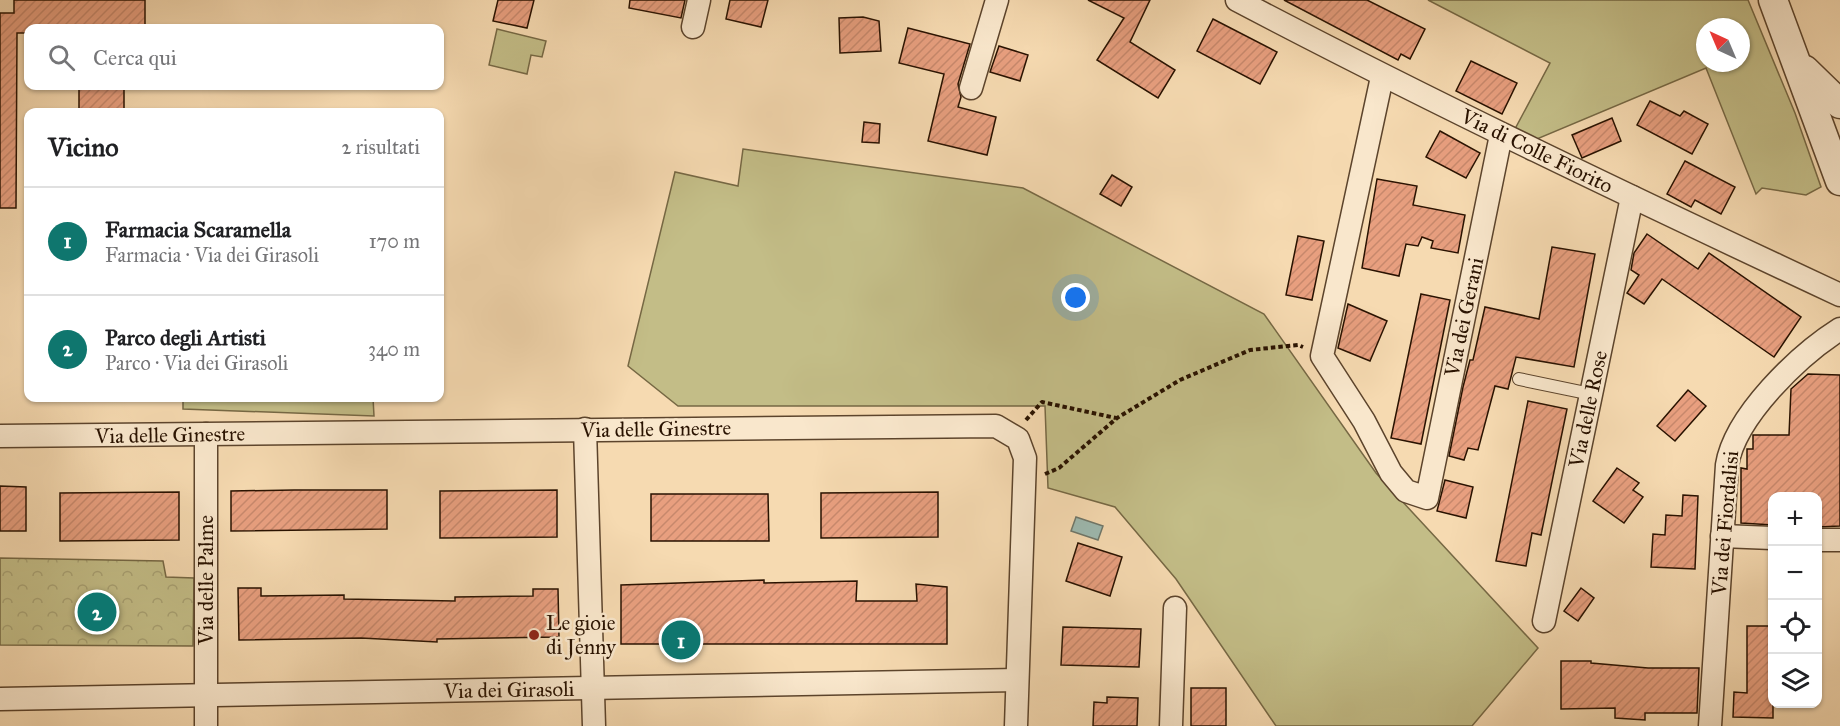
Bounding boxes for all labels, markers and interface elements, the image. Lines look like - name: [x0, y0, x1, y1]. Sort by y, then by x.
- north arrow: [1696, 18, 1750, 72]
- search box: [24, 24, 444, 90]
- icon: search: [45, 41, 78, 74]
- text: Cerca qui: [93, 44, 177, 71]
- street label: Via di Colle Fiorito: [1456, 103, 1617, 199]
- text: Vicino: [48, 131, 119, 163]
- text: 2 risultati: [341, 135, 420, 159]
- text: Farmacia Scaramella: [105, 216, 291, 243]
- text: 1: [64, 229, 71, 253]
- text: 170 m: [369, 229, 420, 253]
- text: Farmacia · Via dei Girasoli: [105, 243, 319, 267]
- street label: Via dei Gerani: [1438, 255, 1489, 380]
- your location: [1061, 283, 1090, 312]
- text: Parco degli Artisti: [105, 324, 266, 351]
- text: 2: [63, 337, 72, 361]
- text: 340 m: [368, 337, 420, 361]
- street label: Via delle Rose: [1563, 348, 1613, 471]
- text: Parco · Via dei Girasoli: [105, 351, 288, 375]
- street label: Via delle Ginestre: [580, 415, 732, 443]
- street label: Via delle Ginestre: [94, 421, 246, 449]
- street label: Via dei Fiordalisi: [1706, 449, 1744, 598]
- map controls: [1768, 492, 1822, 708]
- button: +: [1768, 492, 1822, 546]
- street label: Via delle Palme: [193, 515, 219, 646]
- button: −: [1768, 546, 1822, 600]
- pin: 2: [78, 590, 116, 634]
- button: locate: [1768, 600, 1822, 654]
- place label: Le gioie di Jenny: [546, 610, 617, 660]
- pin: 1: [662, 618, 700, 662]
- marker: Le gioie di Jenny: [527, 628, 541, 642]
- button: layers: [1768, 654, 1822, 708]
- street label: Via dei Girasoli: [442, 676, 575, 704]

